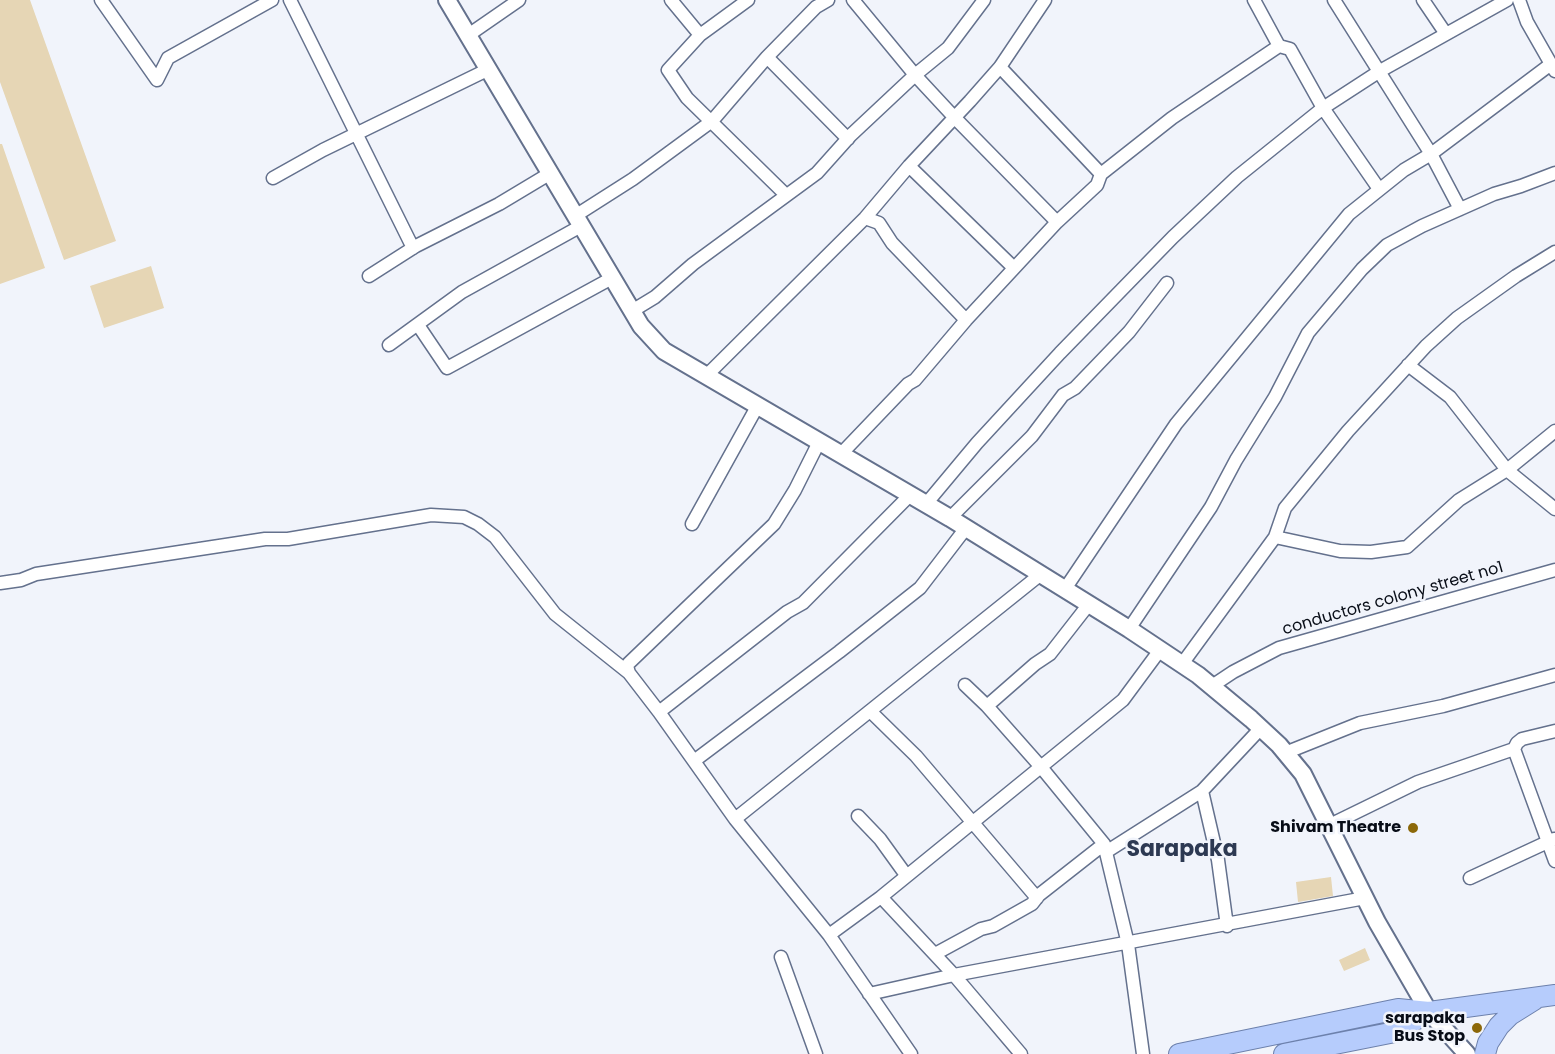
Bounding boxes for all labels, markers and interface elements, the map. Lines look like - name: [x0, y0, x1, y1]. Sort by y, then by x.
- street label: conductors colony street no1: [1280, 558, 1506, 640]
- place label: Shivam Theatre: [1270, 818, 1401, 838]
- marker: Shivam Theatre: [1406, 821, 1420, 835]
- district label: Sarapaka: [1126, 837, 1238, 863]
- place label: sarapaka Bus Stop: [1385, 1009, 1465, 1047]
- marker: sarapaka Bus Stop: [1470, 1021, 1484, 1035]

